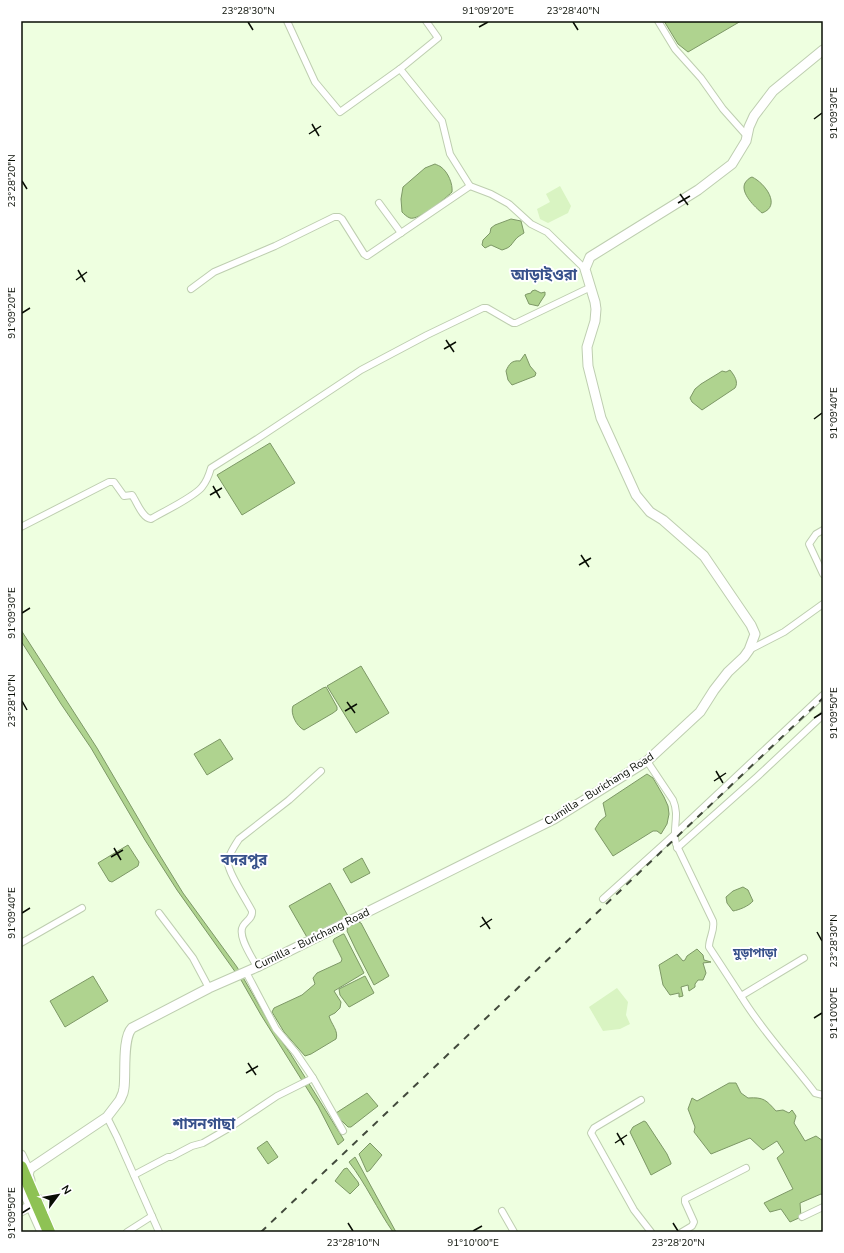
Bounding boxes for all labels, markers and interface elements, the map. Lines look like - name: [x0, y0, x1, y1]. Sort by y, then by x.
- text: 23°28'30"N: [221, 4, 275, 18]
- text: 91°09'20"E: [462, 4, 514, 18]
- text: 23°28'40"N: [546, 4, 600, 18]
- text: 91°09'30"E: [827, 87, 841, 139]
- text: 23°28'20"N: [5, 154, 19, 208]
- district label: আড়াইওরা: [510, 265, 578, 285]
- text: 91°09'20"E: [5, 287, 19, 339]
- text: 91°09'40"E: [827, 387, 841, 439]
- text: 91°09'30"E: [5, 587, 19, 639]
- text: 23°28'10"N: [5, 674, 19, 728]
- text: 91°09'50"E: [827, 687, 841, 739]
- street label: Cumilla - Burichang Road: [541, 749, 657, 829]
- district label: বদরপুর: [220, 850, 268, 870]
- text: 91°09'40"E: [5, 887, 19, 939]
- street label: Cumilla - Burichang Road: [252, 905, 372, 973]
- text: 23°28'30"N: [827, 914, 841, 968]
- district label: মুড়াপাড়া: [732, 945, 778, 961]
- text: 91°10'00"E: [827, 987, 841, 1039]
- district label: শাসনগাছা: [172, 1114, 236, 1134]
- north arrow: [38, 1175, 78, 1215]
- text: N: [58, 1182, 75, 1197]
- text: 91°09'50"E: [5, 1187, 19, 1239]
- text: 23°28'10"N: [326, 1236, 380, 1250]
- text: 91°10'00"E: [447, 1236, 499, 1250]
- text: 23°28'20"N: [651, 1236, 705, 1250]

